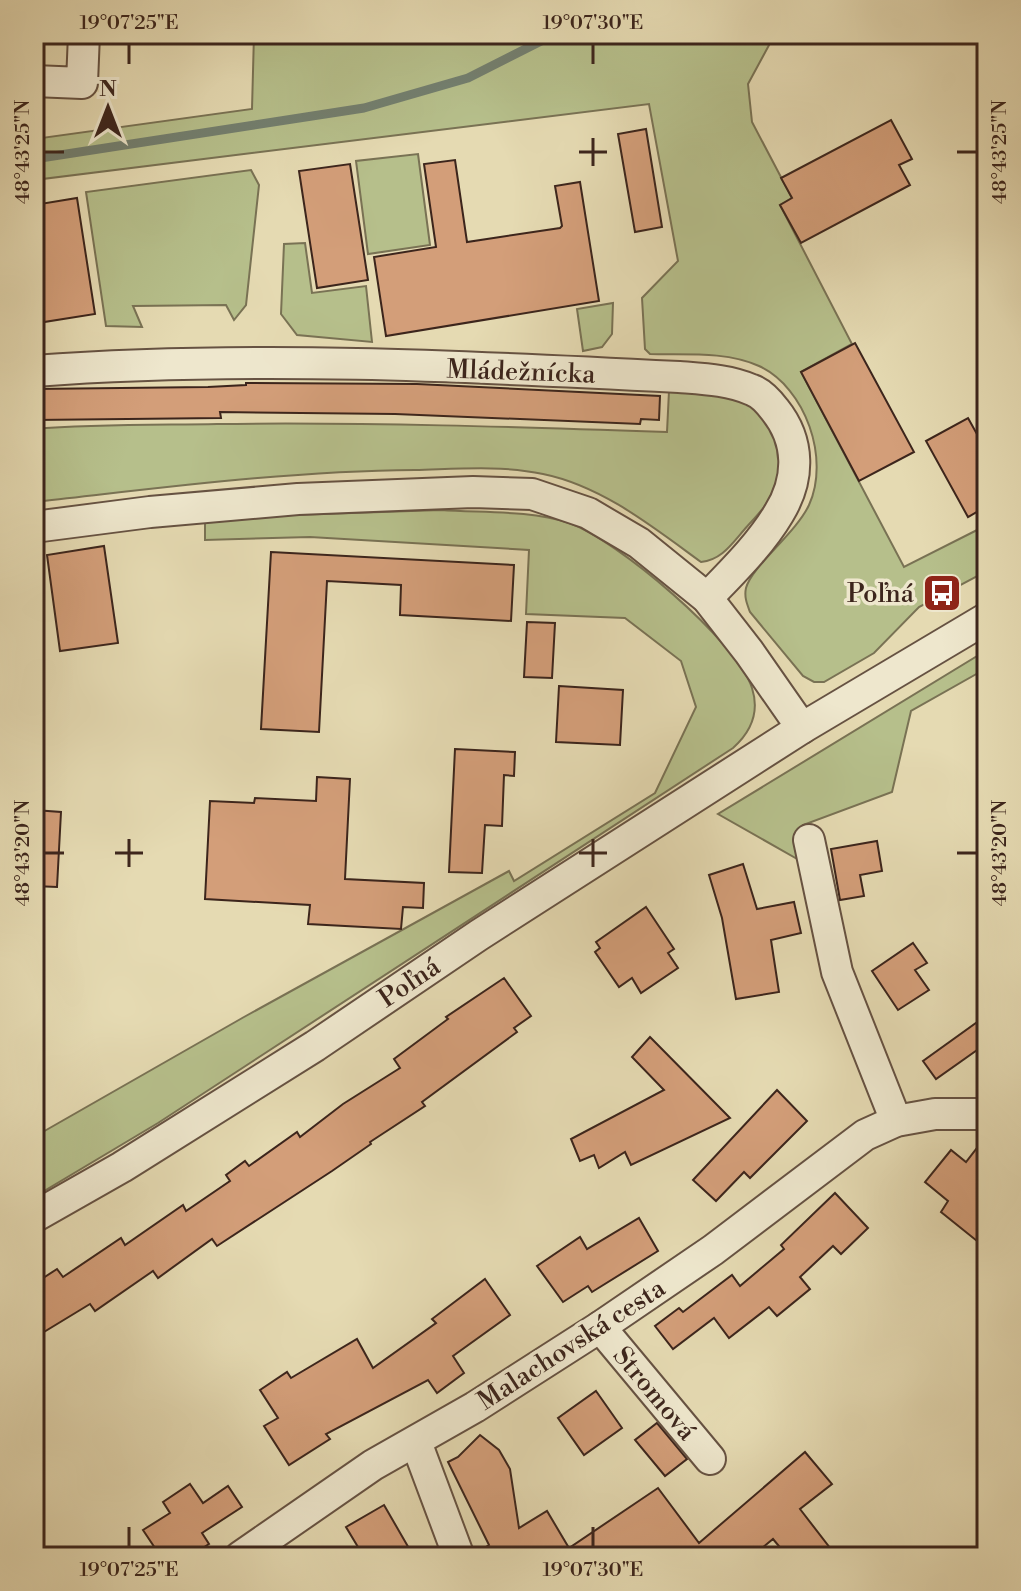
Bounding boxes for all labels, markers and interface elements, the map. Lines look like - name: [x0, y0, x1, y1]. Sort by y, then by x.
- text: 19°07'25"E: [80, 11, 179, 36]
- text: 19°07'30"E: [543, 11, 643, 36]
- north arrow: [68, 68, 148, 148]
- text: N: [99, 76, 117, 103]
- text: 48°43'25"N: [11, 100, 36, 204]
- text: 48°43'25"N: [988, 100, 1013, 204]
- street label: Mládežnícka: [446, 353, 597, 391]
- bus stop icon: Poľná: [921, 572, 963, 614]
- place label: Poľná: [847, 578, 915, 610]
- text: 48°43'20"N: [11, 800, 36, 906]
- text: 48°43'20"N: [988, 800, 1013, 906]
- street label: Poľná: [373, 950, 447, 1015]
- street label: Malachovská cesta: [472, 1272, 672, 1417]
- street label: Stromová: [606, 1340, 703, 1448]
- text: 19°07'25"E: [80, 1558, 179, 1583]
- text: 19°07'30"E: [543, 1558, 643, 1583]

